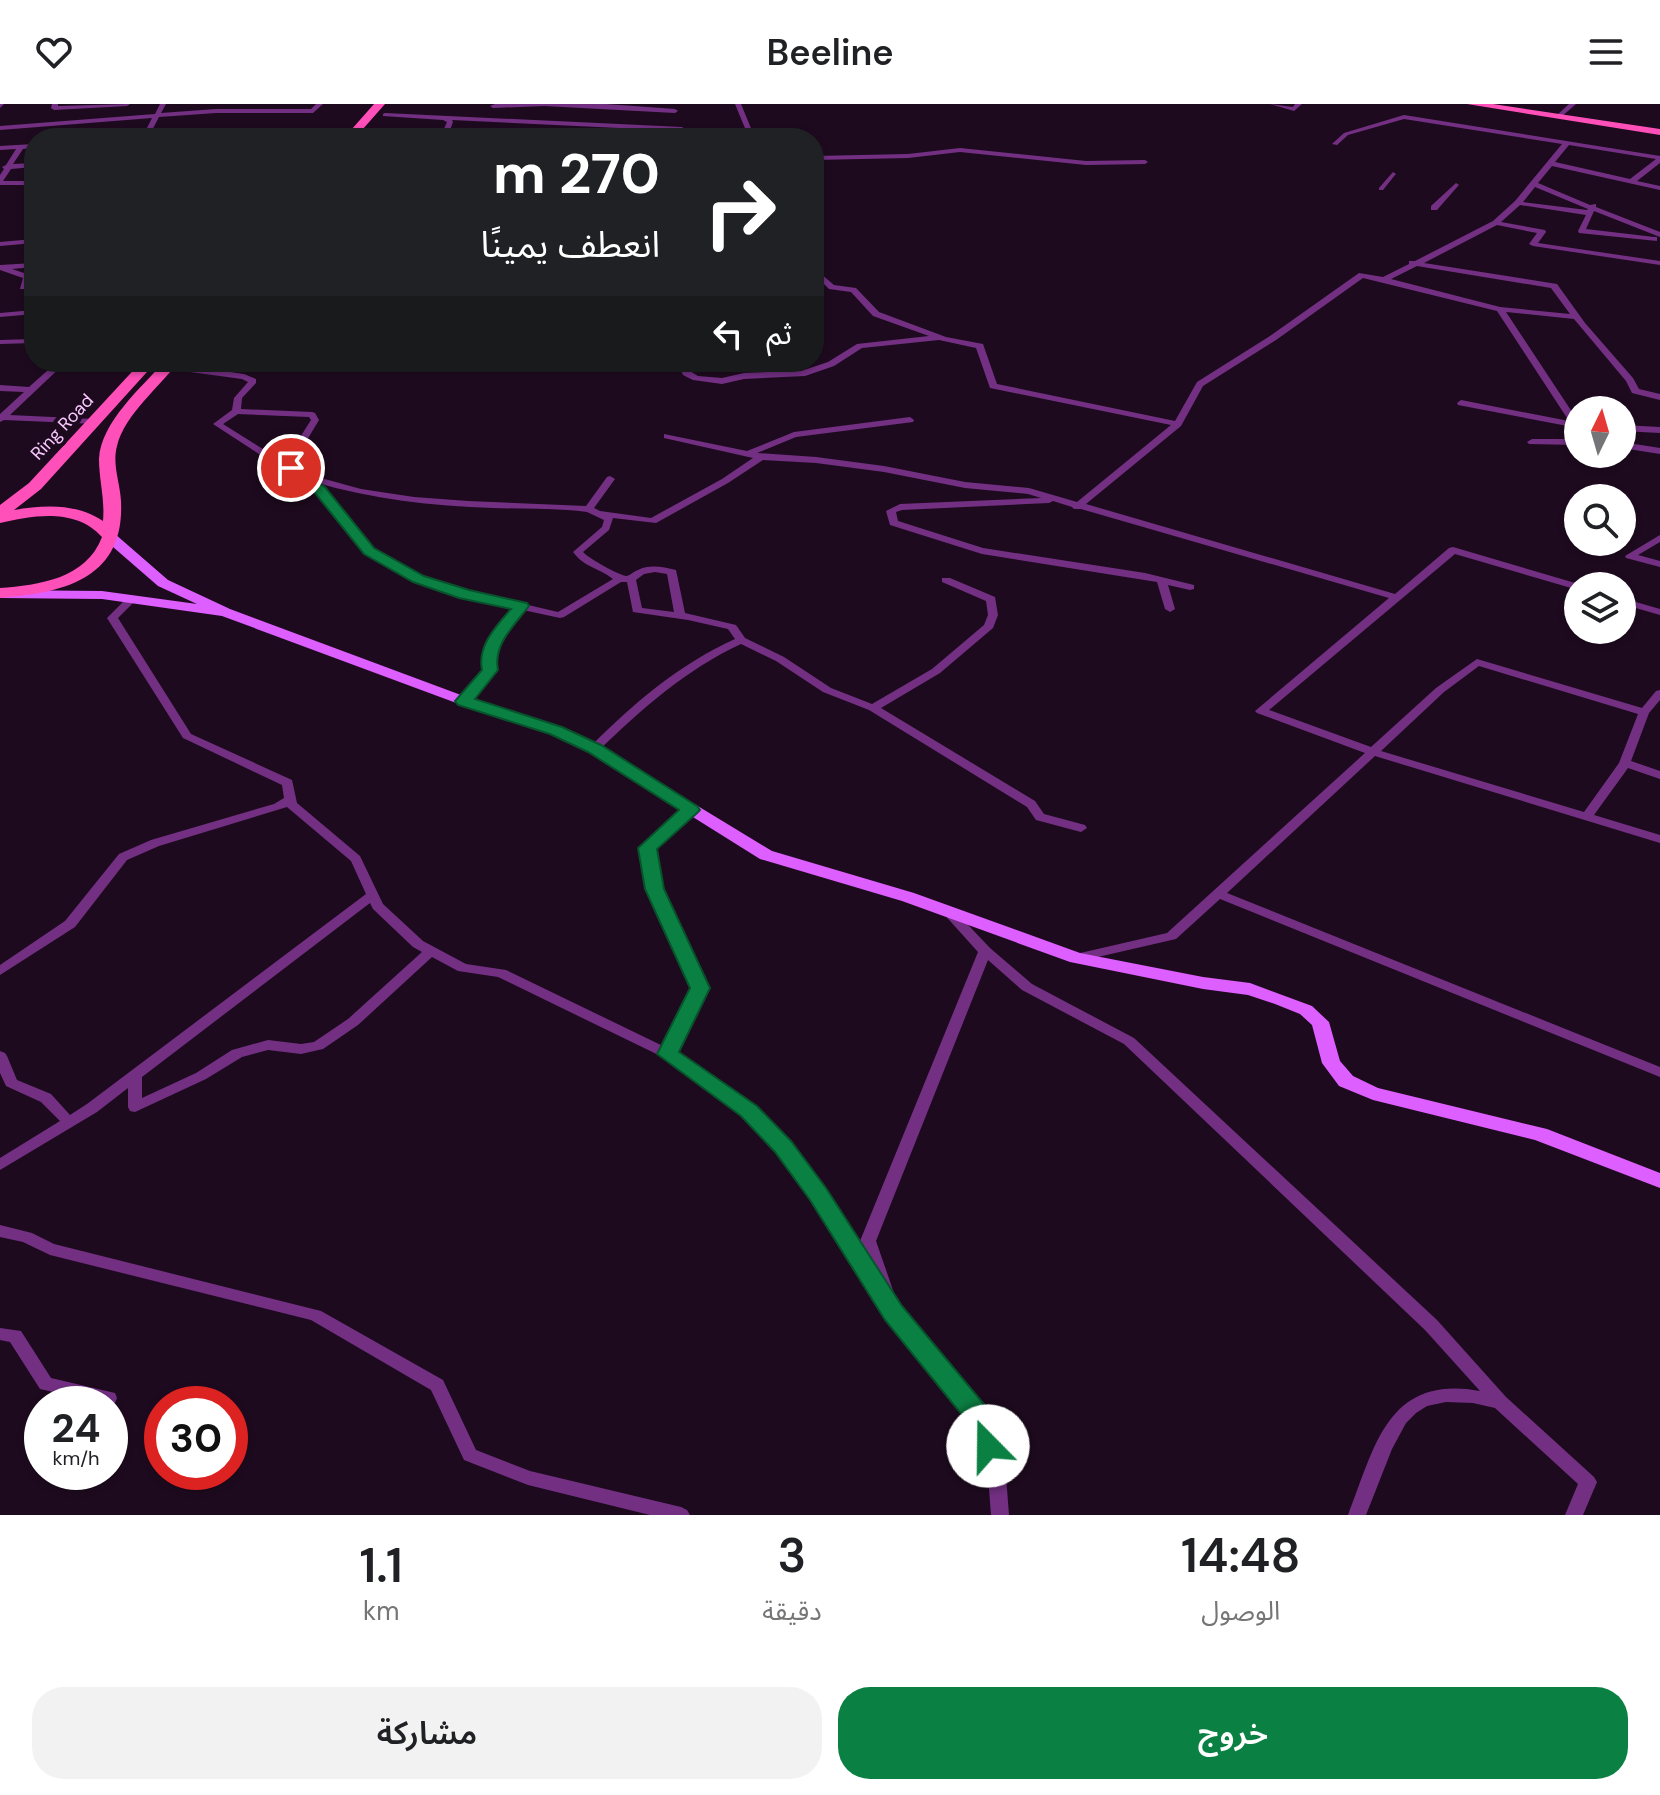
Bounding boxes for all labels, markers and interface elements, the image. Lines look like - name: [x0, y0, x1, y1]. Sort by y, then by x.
- text: Beeline: [767, 29, 893, 76]
- icon: heart: [32, 30, 76, 74]
- icon: menu: [1584, 30, 1628, 74]
- text: 270 m: [493, 137, 660, 210]
- icon: right: [688, 160, 792, 264]
- text: انعطف يمينًا: [481, 221, 660, 268]
- icon: left: [706, 312, 750, 356]
- text: ثم: [766, 314, 792, 353]
- street label: Ring Road: [25, 389, 99, 465]
- north arrow: [1564, 396, 1636, 468]
- map controls: [1564, 396, 1636, 644]
- pin: [257, 434, 325, 502]
- icon: arrive: [269, 446, 313, 490]
- button: search: [1564, 484, 1636, 556]
- button: layers: [1564, 572, 1636, 644]
- speed limit sign: 30: [144, 1386, 248, 1490]
- text: 24: [52, 1402, 100, 1454]
- position arrow: [946, 1404, 1030, 1488]
- text: km/h: [52, 1445, 100, 1471]
- text: 3: [778, 1524, 806, 1587]
- text: 14:48: [1181, 1524, 1301, 1587]
- text: 1.1: [360, 1534, 403, 1597]
- text: km: [363, 1594, 399, 1628]
- text: دقيقة: [762, 1594, 822, 1628]
- text: الوصول: [1201, 1594, 1280, 1628]
- button: مشاركة: [32, 1687, 822, 1779]
- button: خروج: [838, 1687, 1628, 1779]

